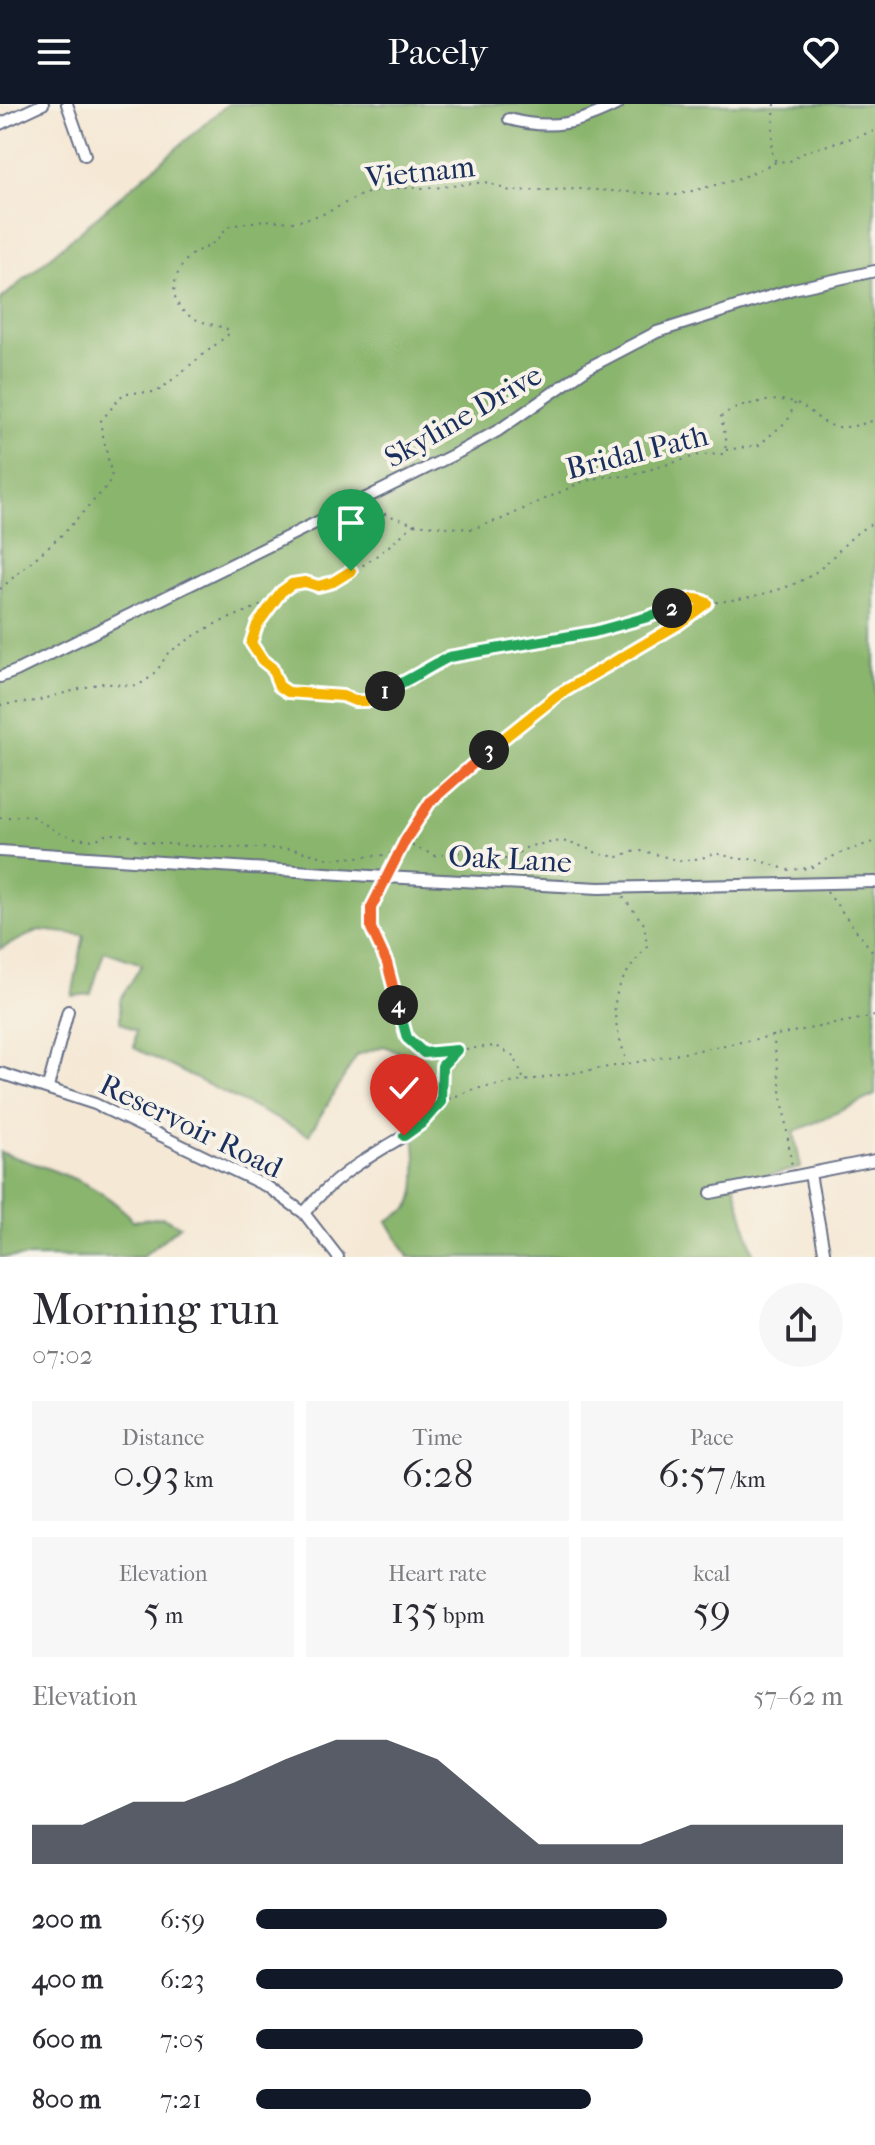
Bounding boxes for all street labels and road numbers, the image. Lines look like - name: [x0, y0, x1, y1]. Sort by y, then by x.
- street label: Vietnam: [363, 149, 477, 196]
- street label: Skyline Drive: [378, 357, 548, 476]
- street label: Bridal Path: [562, 418, 712, 487]
- street label: Oak Lane: [447, 839, 573, 880]
- street label: Reservoir Road: [94, 1067, 289, 1186]

